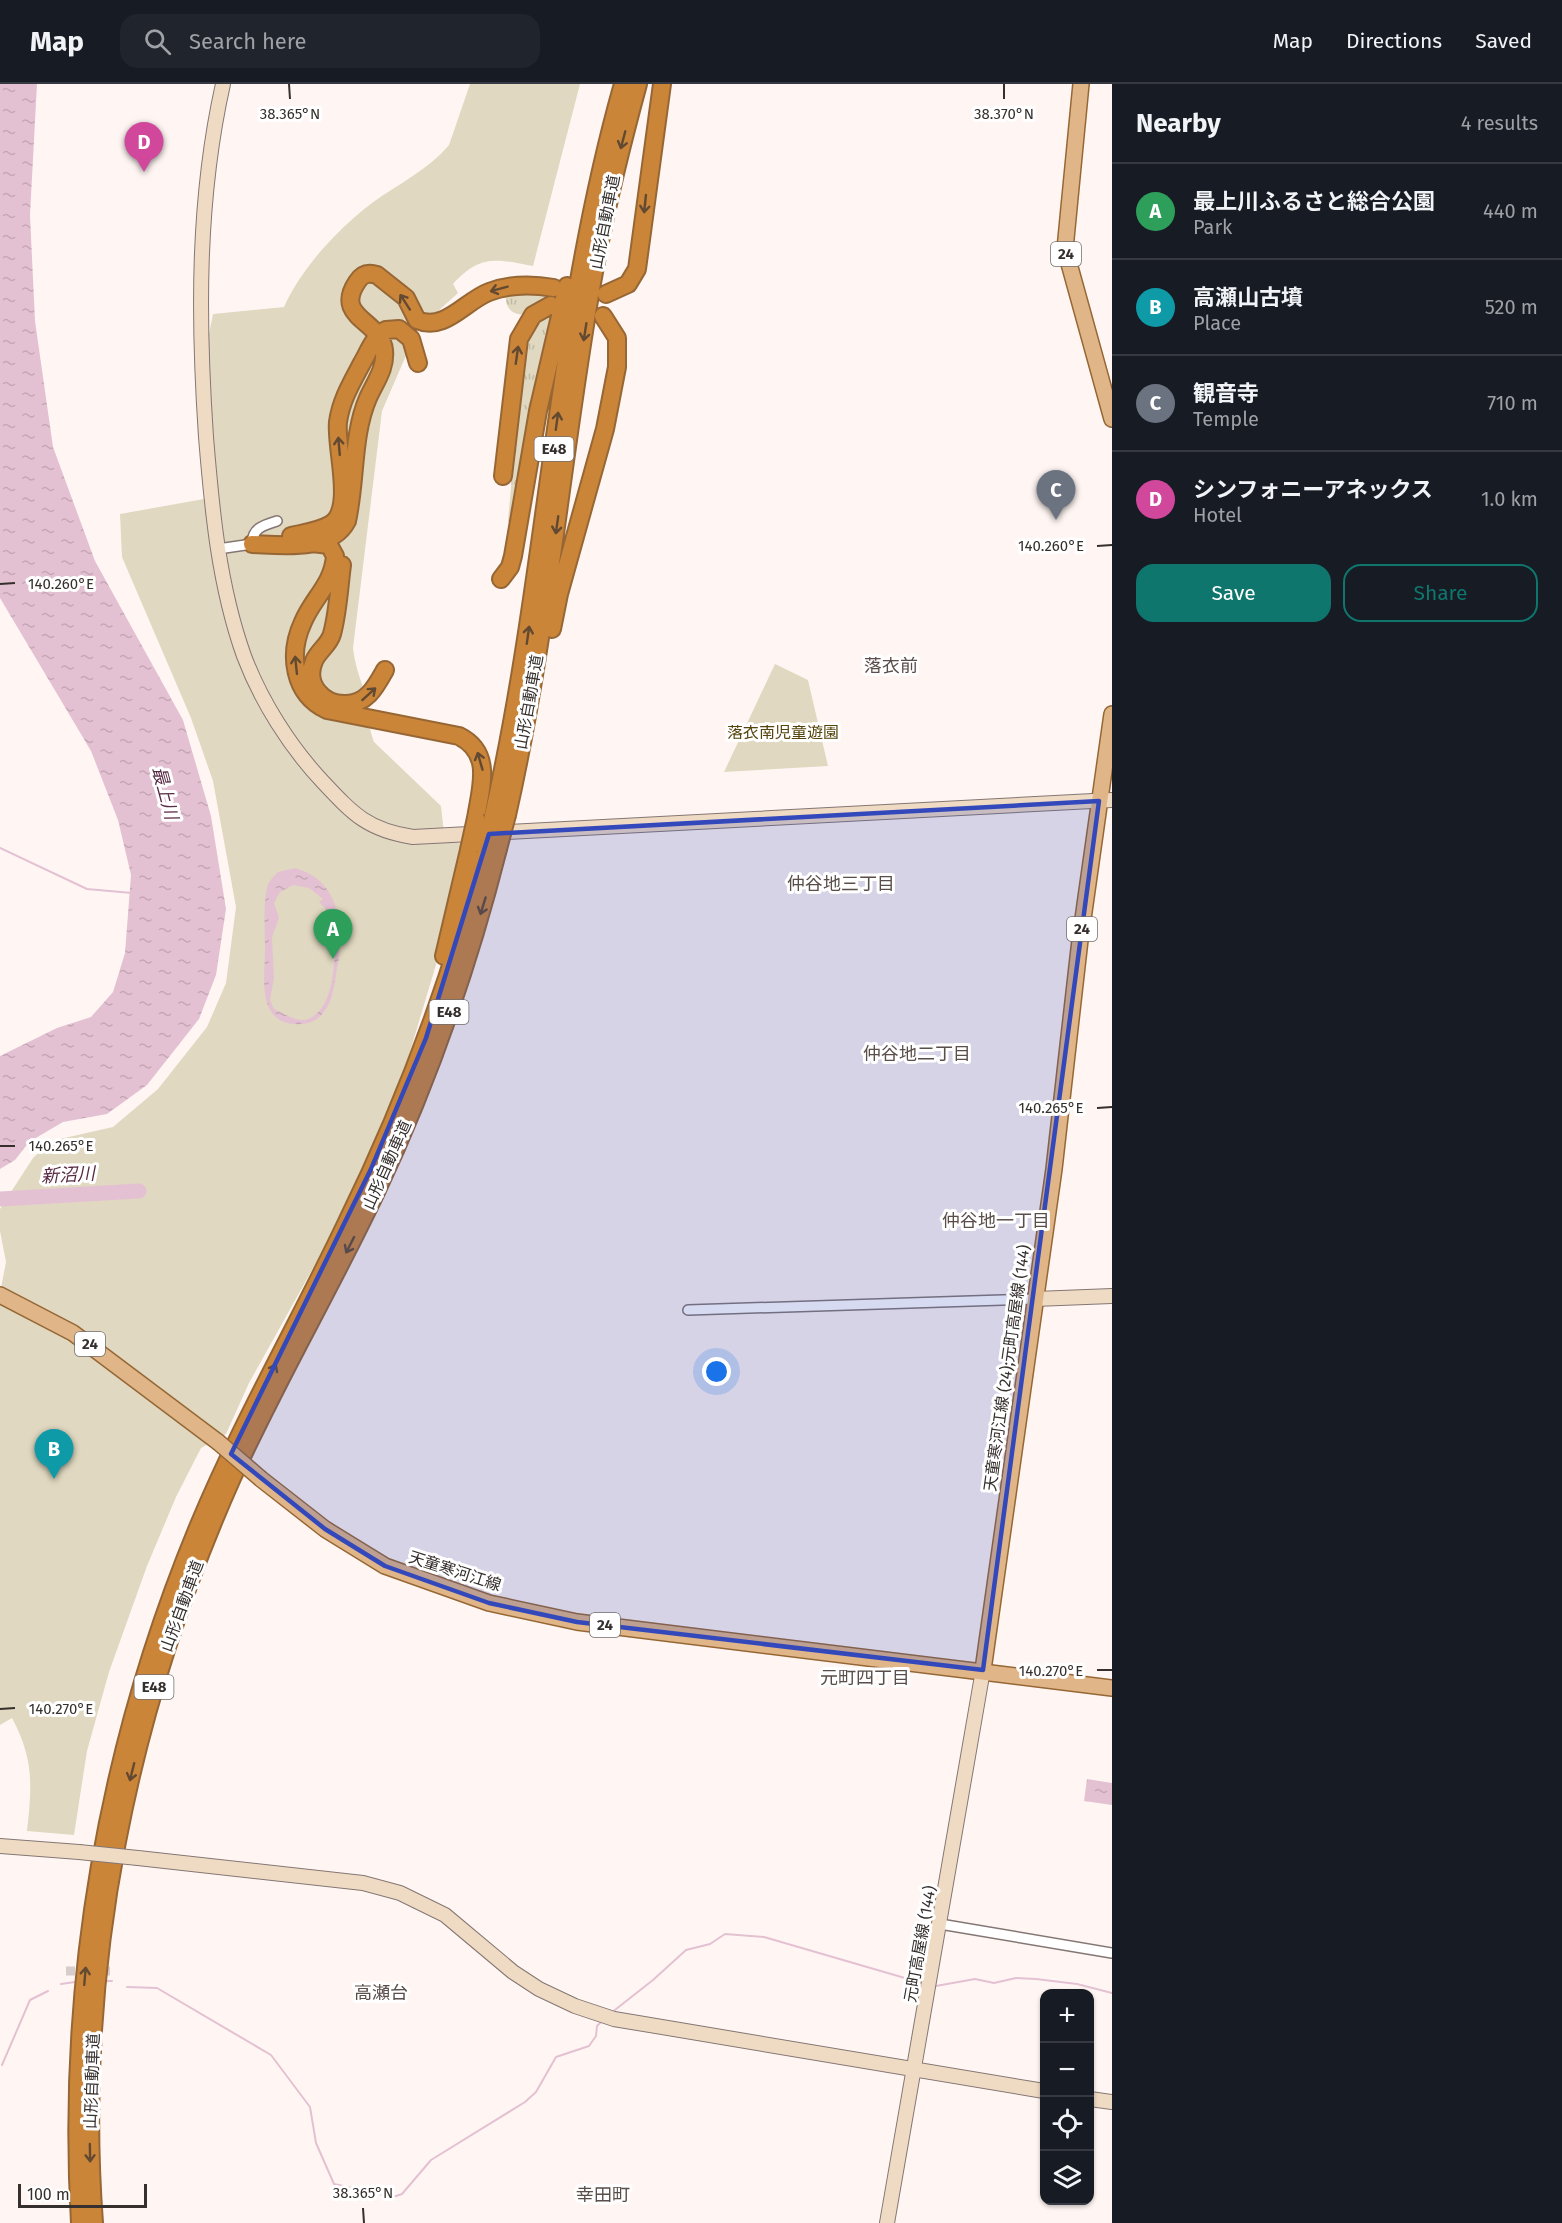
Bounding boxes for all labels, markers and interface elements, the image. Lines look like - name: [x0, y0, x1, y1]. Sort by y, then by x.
- search box: [120, 14, 540, 68]
- text: Map: [30, 25, 84, 58]
- icon: search: [141, 25, 174, 58]
- text: Search here: [189, 28, 307, 55]
- text: Map: [1273, 28, 1313, 54]
- text: Directions: [1346, 28, 1442, 54]
- text: Saved: [1475, 28, 1532, 54]
- text: 38.365°N: [260, 105, 320, 123]
- text: 38.370°N: [974, 105, 1034, 123]
- text: Nearby: [1136, 108, 1221, 139]
- text: 4 results: [1461, 111, 1538, 135]
- pin: D: [124, 122, 164, 172]
- one-way arrow: [617, 131, 628, 150]
- street label: 山形自動車道: [587, 173, 623, 271]
- text: 最上川ふるさと総合公園: [1193, 188, 1435, 215]
- one-way arrow: [639, 194, 650, 214]
- text: A: [1150, 199, 1161, 223]
- text: 440 m: [1483, 199, 1538, 223]
- text: Park: [1193, 215, 1232, 239]
- road number: 24: [1051, 242, 1081, 266]
- one-way arrow: [490, 284, 509, 295]
- text: 高瀬山古墳: [1193, 284, 1303, 311]
- one-way arrow: [398, 293, 411, 310]
- text: B: [1149, 295, 1162, 319]
- text: 520 m: [1485, 295, 1538, 319]
- text: Place: [1193, 311, 1241, 335]
- one-way arrow: [579, 321, 590, 341]
- one-way arrow: [512, 345, 523, 365]
- text: 観音寺: [1193, 380, 1259, 407]
- text: C: [1150, 391, 1161, 415]
- text: 710 m: [1487, 391, 1538, 415]
- text: Temple: [1193, 407, 1259, 431]
- one-way arrow: [552, 411, 563, 431]
- one-way arrow: [333, 437, 344, 456]
- road number: E48: [534, 437, 574, 461]
- pin: C: [1036, 470, 1076, 520]
- text: シンフォニーアネックス: [1193, 476, 1433, 503]
- text: D: [1149, 487, 1162, 511]
- text: 1.0 km: [1481, 487, 1538, 511]
- text: Hotel: [1193, 503, 1242, 527]
- one-way arrow: [551, 514, 562, 534]
- text: 140.260°E: [1018, 537, 1084, 555]
- button: Save: [1136, 564, 1331, 622]
- button: Share: [1343, 564, 1538, 622]
- text: 140.260°E: [28, 575, 94, 593]
- one-way arrow: [522, 625, 533, 645]
- street label: 山形自動車道: [511, 653, 547, 751]
- district label: 落衣前: [864, 655, 918, 677]
- one-way arrow: [290, 656, 301, 676]
- one-way arrow: [360, 687, 376, 701]
- park label: 落衣南児童遊園: [727, 723, 839, 742]
- one-way arrow: [474, 751, 485, 770]
- water label: 最上川: [147, 764, 183, 824]
- district label: 仲谷地三丁目: [787, 873, 895, 895]
- one-way arrow: [477, 896, 488, 915]
- pin: A: [314, 910, 352, 959]
- road number: 24: [1067, 917, 1097, 941]
- road number: E48: [430, 1000, 468, 1024]
- district label: 仲谷地二丁目: [863, 1043, 971, 1065]
- text: 140.265°E: [1018, 1099, 1084, 1117]
- street label: 山形自動車道: [359, 1117, 415, 1213]
- text: 140.265°E: [28, 1137, 94, 1155]
- water label: 新沼川: [40, 1162, 98, 1187]
- district label: 仲谷地一丁目: [942, 1210, 1050, 1232]
- one-way arrow: [344, 1235, 356, 1253]
- street label: 天童寒河江線 (24);元町高屋線 (144): [980, 1244, 1034, 1492]
- road number: 24: [75, 1332, 105, 1356]
- your location: [702, 1357, 731, 1386]
- one-way arrow: [266, 1364, 278, 1382]
- pin: B: [34, 1430, 74, 1479]
- street label: 天童寒河江線: [406, 1547, 504, 1595]
- street label: 山形自動車道: [157, 1558, 207, 1654]
- road number: 24: [590, 1613, 620, 1637]
- text: 140.270°E: [1019, 1662, 1083, 1680]
- district label: 元町四丁目: [820, 1667, 910, 1689]
- road number: E48: [134, 1675, 174, 1699]
- text: 140.270°E: [29, 1700, 93, 1718]
- one-way arrow: [125, 1763, 137, 1782]
- street label: 元町高屋線 (144): [900, 1884, 940, 2004]
- one-way arrow: [80, 1966, 91, 1986]
- district label: 高瀬台: [354, 1982, 408, 2004]
- map controls: [1040, 1989, 1094, 2205]
- button: +: [1040, 1989, 1094, 2043]
- street label: 山形自動車道: [81, 2033, 103, 2129]
- button: −: [1040, 2043, 1094, 2097]
- button: locate: [1040, 2097, 1094, 2151]
- one-way arrow: [85, 2143, 96, 2163]
- button: layers: [1040, 2151, 1094, 2205]
- scale bar: [18, 2181, 147, 2208]
- text: 38.365°N: [333, 2184, 393, 2202]
- district label: 幸田町: [576, 2184, 630, 2206]
- text: 100 m: [27, 2185, 70, 2204]

